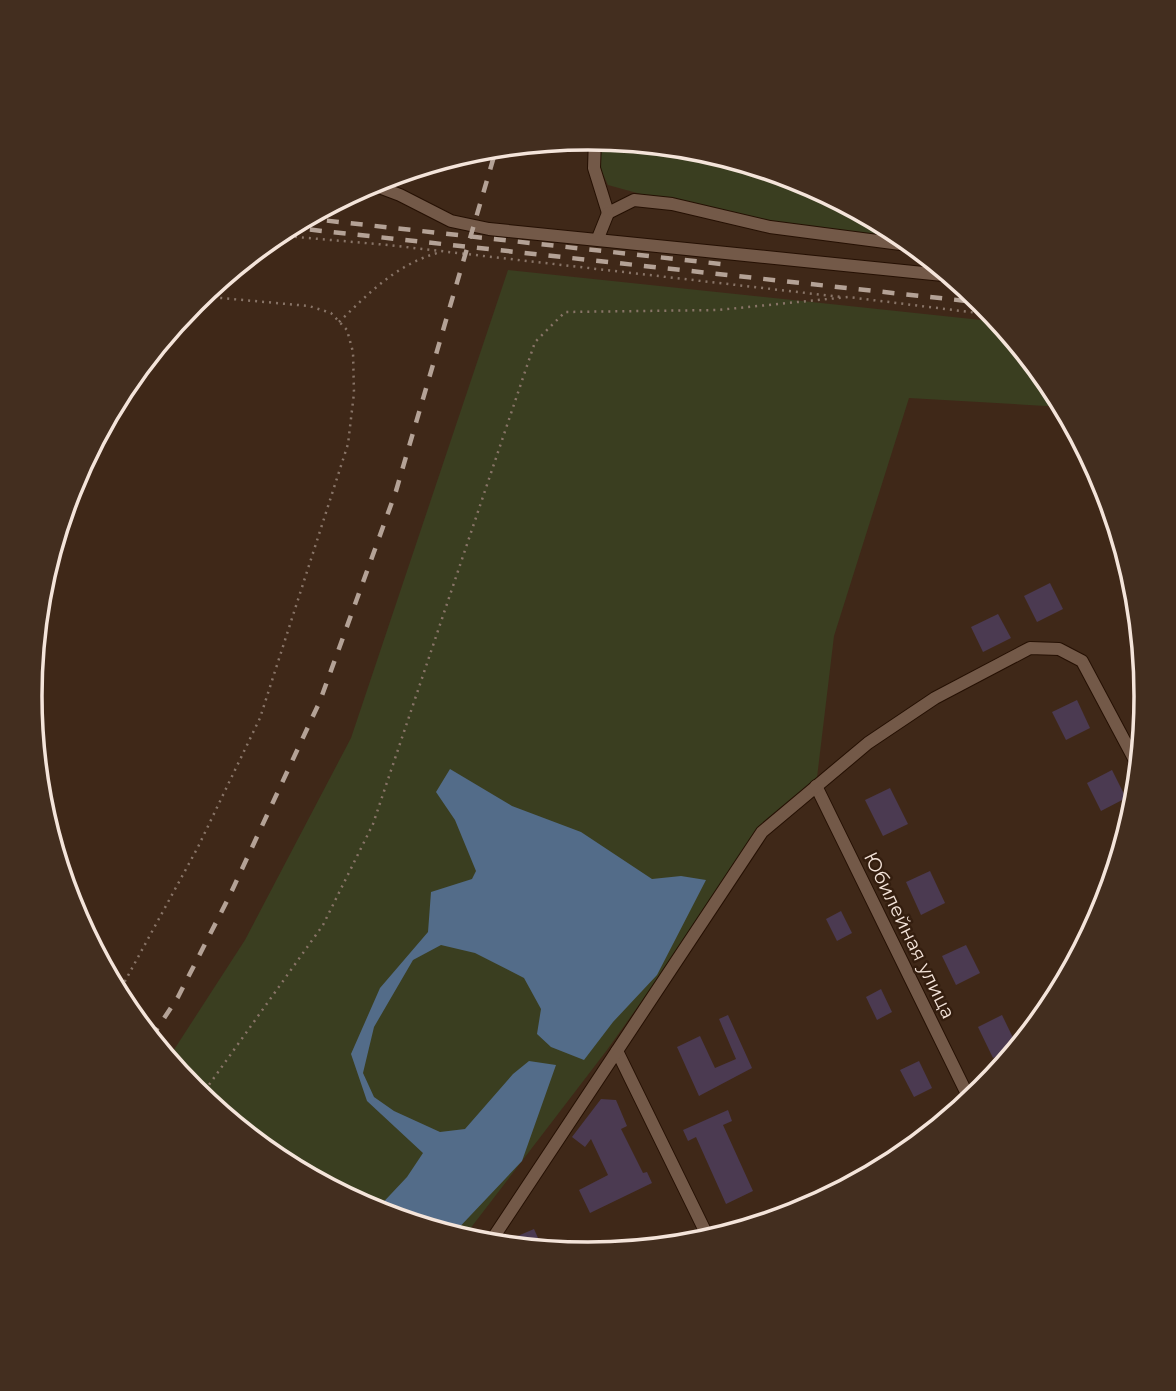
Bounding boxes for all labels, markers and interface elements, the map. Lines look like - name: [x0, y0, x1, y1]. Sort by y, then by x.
- street label: Юбилейная улица: [859, 848, 960, 1022]

